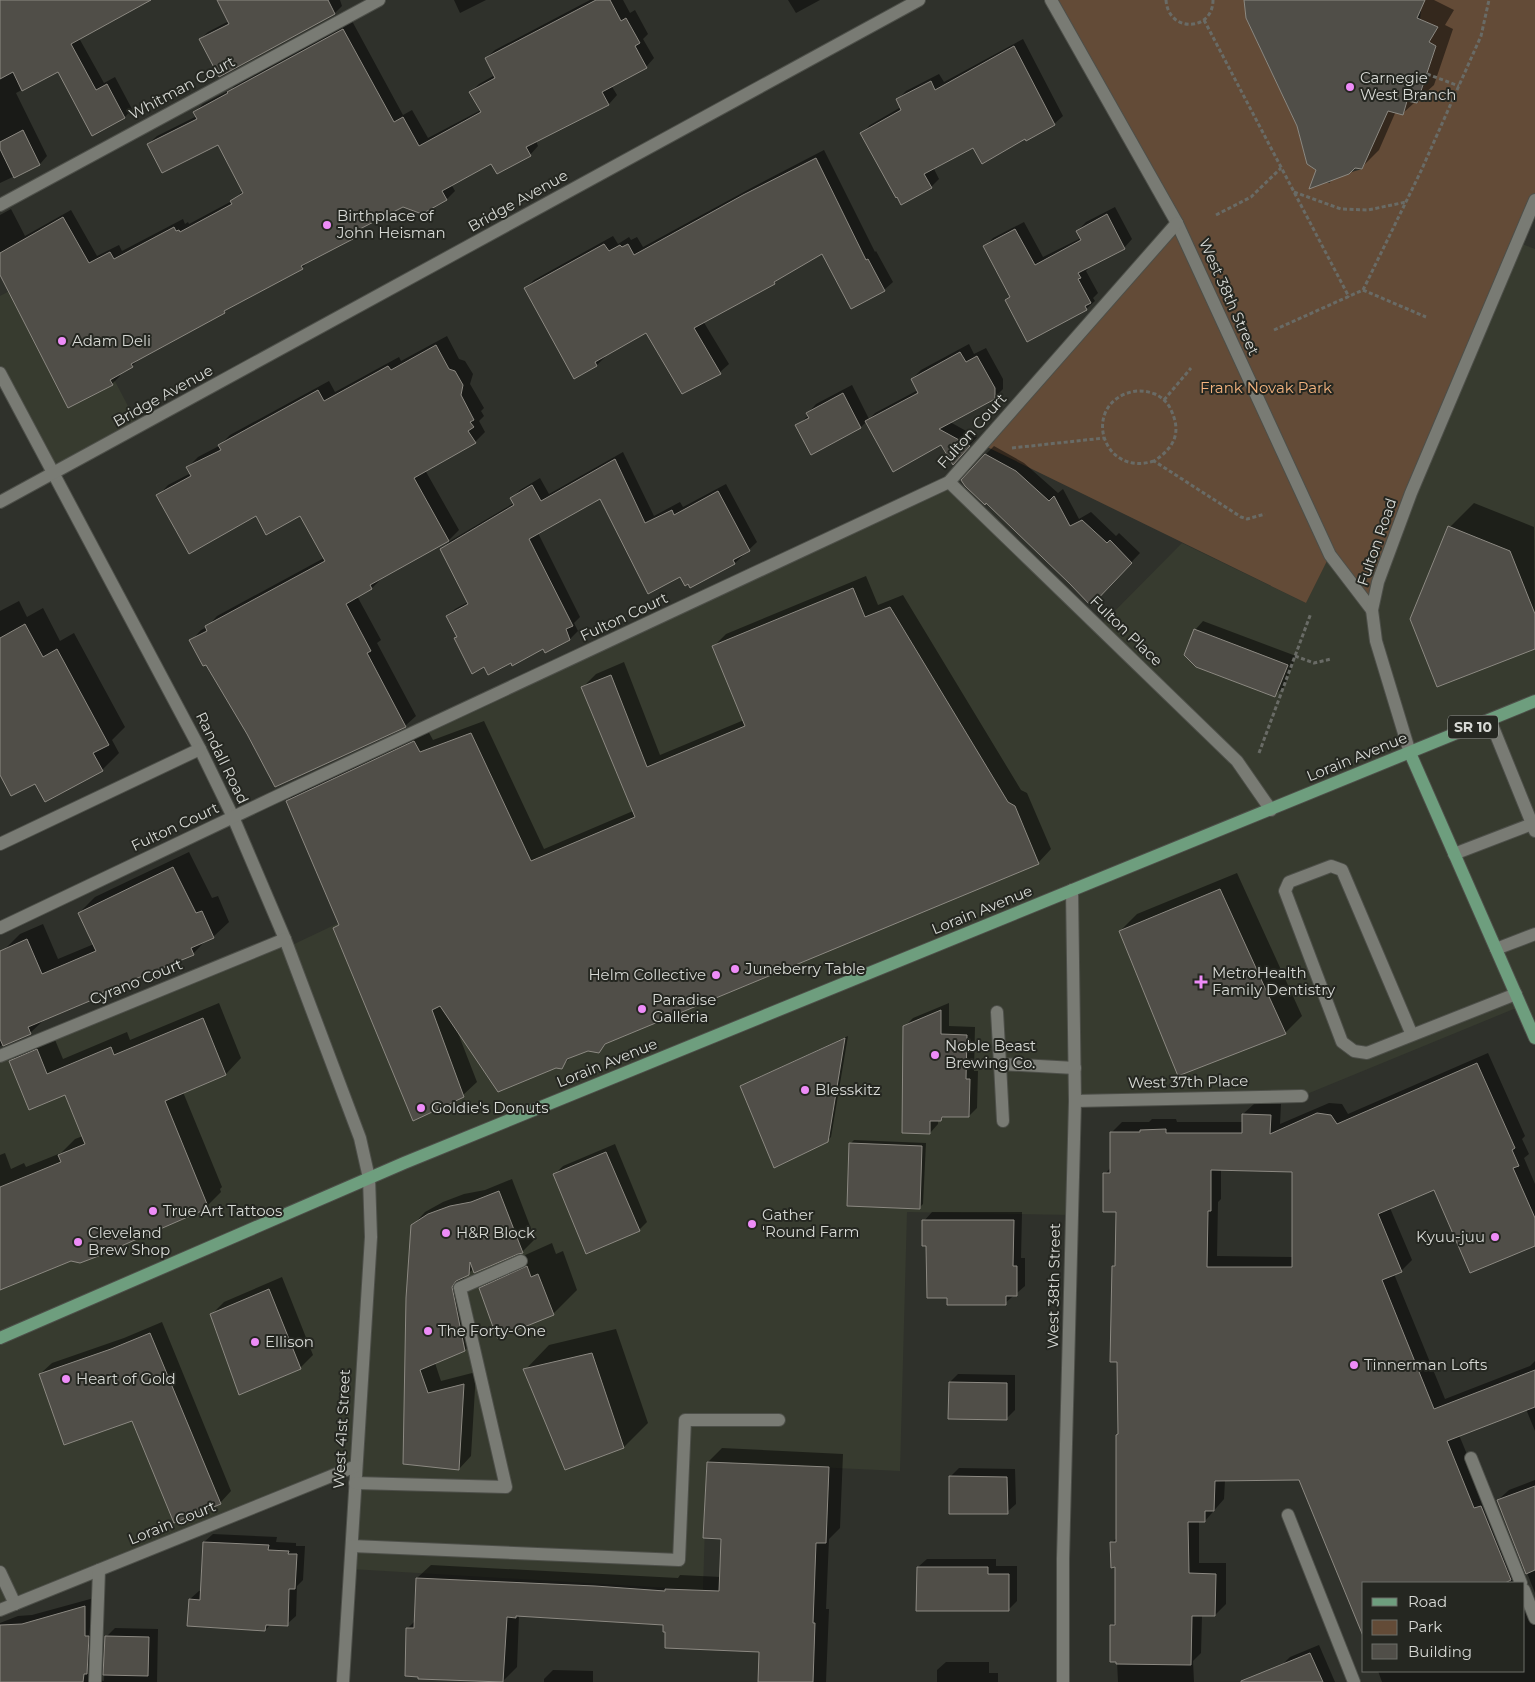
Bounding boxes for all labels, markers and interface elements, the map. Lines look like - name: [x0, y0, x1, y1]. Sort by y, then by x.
- street label: Whitman Court: [125, 52, 238, 124]
- place label: Carnegie West Branch: [1360, 68, 1456, 104]
- marker: Carnegie West Branch: [1344, 81, 1356, 93]
- street label: Bridge Avenue: [464, 165, 571, 236]
- place label: Birthplace of John Heisman: [336, 206, 446, 242]
- marker: Birthplace of John Heisman: [321, 219, 333, 231]
- street label: West 38th Street: [1195, 235, 1264, 358]
- place label: Adam Deli: [72, 331, 151, 350]
- marker: Adam Deli: [56, 335, 68, 347]
- street label: Bridge Avenue: [109, 360, 216, 431]
- park label: Frank Novak Park: [1200, 378, 1332, 397]
- street label: Fulton Court: [933, 389, 1010, 472]
- street label: Fulton Road: [1353, 495, 1400, 588]
- street label: Fulton Court: [577, 588, 671, 645]
- street label: Fulton Place: [1086, 591, 1167, 670]
- street label: Randall Road: [192, 709, 253, 807]
- road number: SR 10: [1448, 716, 1498, 739]
- street label: Lorain Avenue: [1304, 728, 1410, 785]
- street label: Fulton Court: [128, 798, 222, 855]
- street label: Lorain Avenue: [929, 881, 1035, 938]
- street label: Cyrano Court: [87, 954, 185, 1009]
- place label: Juneberry Table: [744, 959, 865, 978]
- marker: Juneberry Table: [729, 963, 741, 975]
- place label: MetroHealth Family Dentistry: [1212, 963, 1336, 999]
- place label: Helm Collective: [588, 965, 706, 984]
- marker: Helm Collective: [710, 969, 722, 981]
- marker: MetroHealth Family Dentistry: [1194, 975, 1208, 989]
- place label: Paradise Galleria: [652, 990, 716, 1026]
- marker: Paradise Galleria: [636, 1003, 648, 1015]
- street label: Lorain Avenue: [554, 1034, 660, 1091]
- place label: Noble Beast Brewing Co.: [945, 1036, 1036, 1072]
- marker: Noble Beast Brewing Co.: [929, 1049, 941, 1061]
- street label: West 37th Place: [1128, 1071, 1248, 1092]
- place label: Blesskitz: [815, 1080, 881, 1099]
- marker: Blesskitz: [799, 1084, 811, 1096]
- place label: Goldie's Donuts: [431, 1098, 549, 1117]
- marker: Goldie's Donuts: [415, 1102, 427, 1114]
- place label: True Art Tattoos: [163, 1201, 282, 1220]
- marker: True Art Tattoos: [147, 1205, 159, 1217]
- place label: Gather 'Round Farm: [762, 1205, 859, 1241]
- marker: Gather 'Round Farm: [746, 1218, 758, 1230]
- place label: Cleveland Brew Shop: [88, 1223, 170, 1259]
- place label: H&R Block: [456, 1223, 535, 1242]
- street label: West 38th Street: [1043, 1223, 1064, 1349]
- marker: H&R Block: [440, 1227, 452, 1239]
- place label: Kyuu-juu: [1416, 1227, 1485, 1246]
- marker: Kyuu-juu: [1489, 1231, 1501, 1243]
- marker: Cleveland Brew Shop: [72, 1236, 84, 1248]
- place label: The Forty-One: [438, 1321, 546, 1340]
- marker: The Forty-One: [422, 1325, 434, 1337]
- place label: Ellison: [265, 1332, 314, 1351]
- marker: Ellison: [249, 1336, 261, 1348]
- place label: Tinnerman Lofts: [1364, 1355, 1487, 1374]
- marker: Tinnerman Lofts: [1348, 1359, 1360, 1371]
- place label: Heart of Gold: [76, 1369, 176, 1388]
- street label: West 41st Street: [329, 1369, 354, 1489]
- marker: Heart of Gold: [60, 1373, 72, 1385]
- street label: Lorain Court: [125, 1496, 218, 1549]
- legend: [1362, 1582, 1525, 1672]
- text: Road: [1408, 1592, 1447, 1611]
- text: Park: [1408, 1617, 1442, 1636]
- text: Building: [1408, 1642, 1472, 1661]

